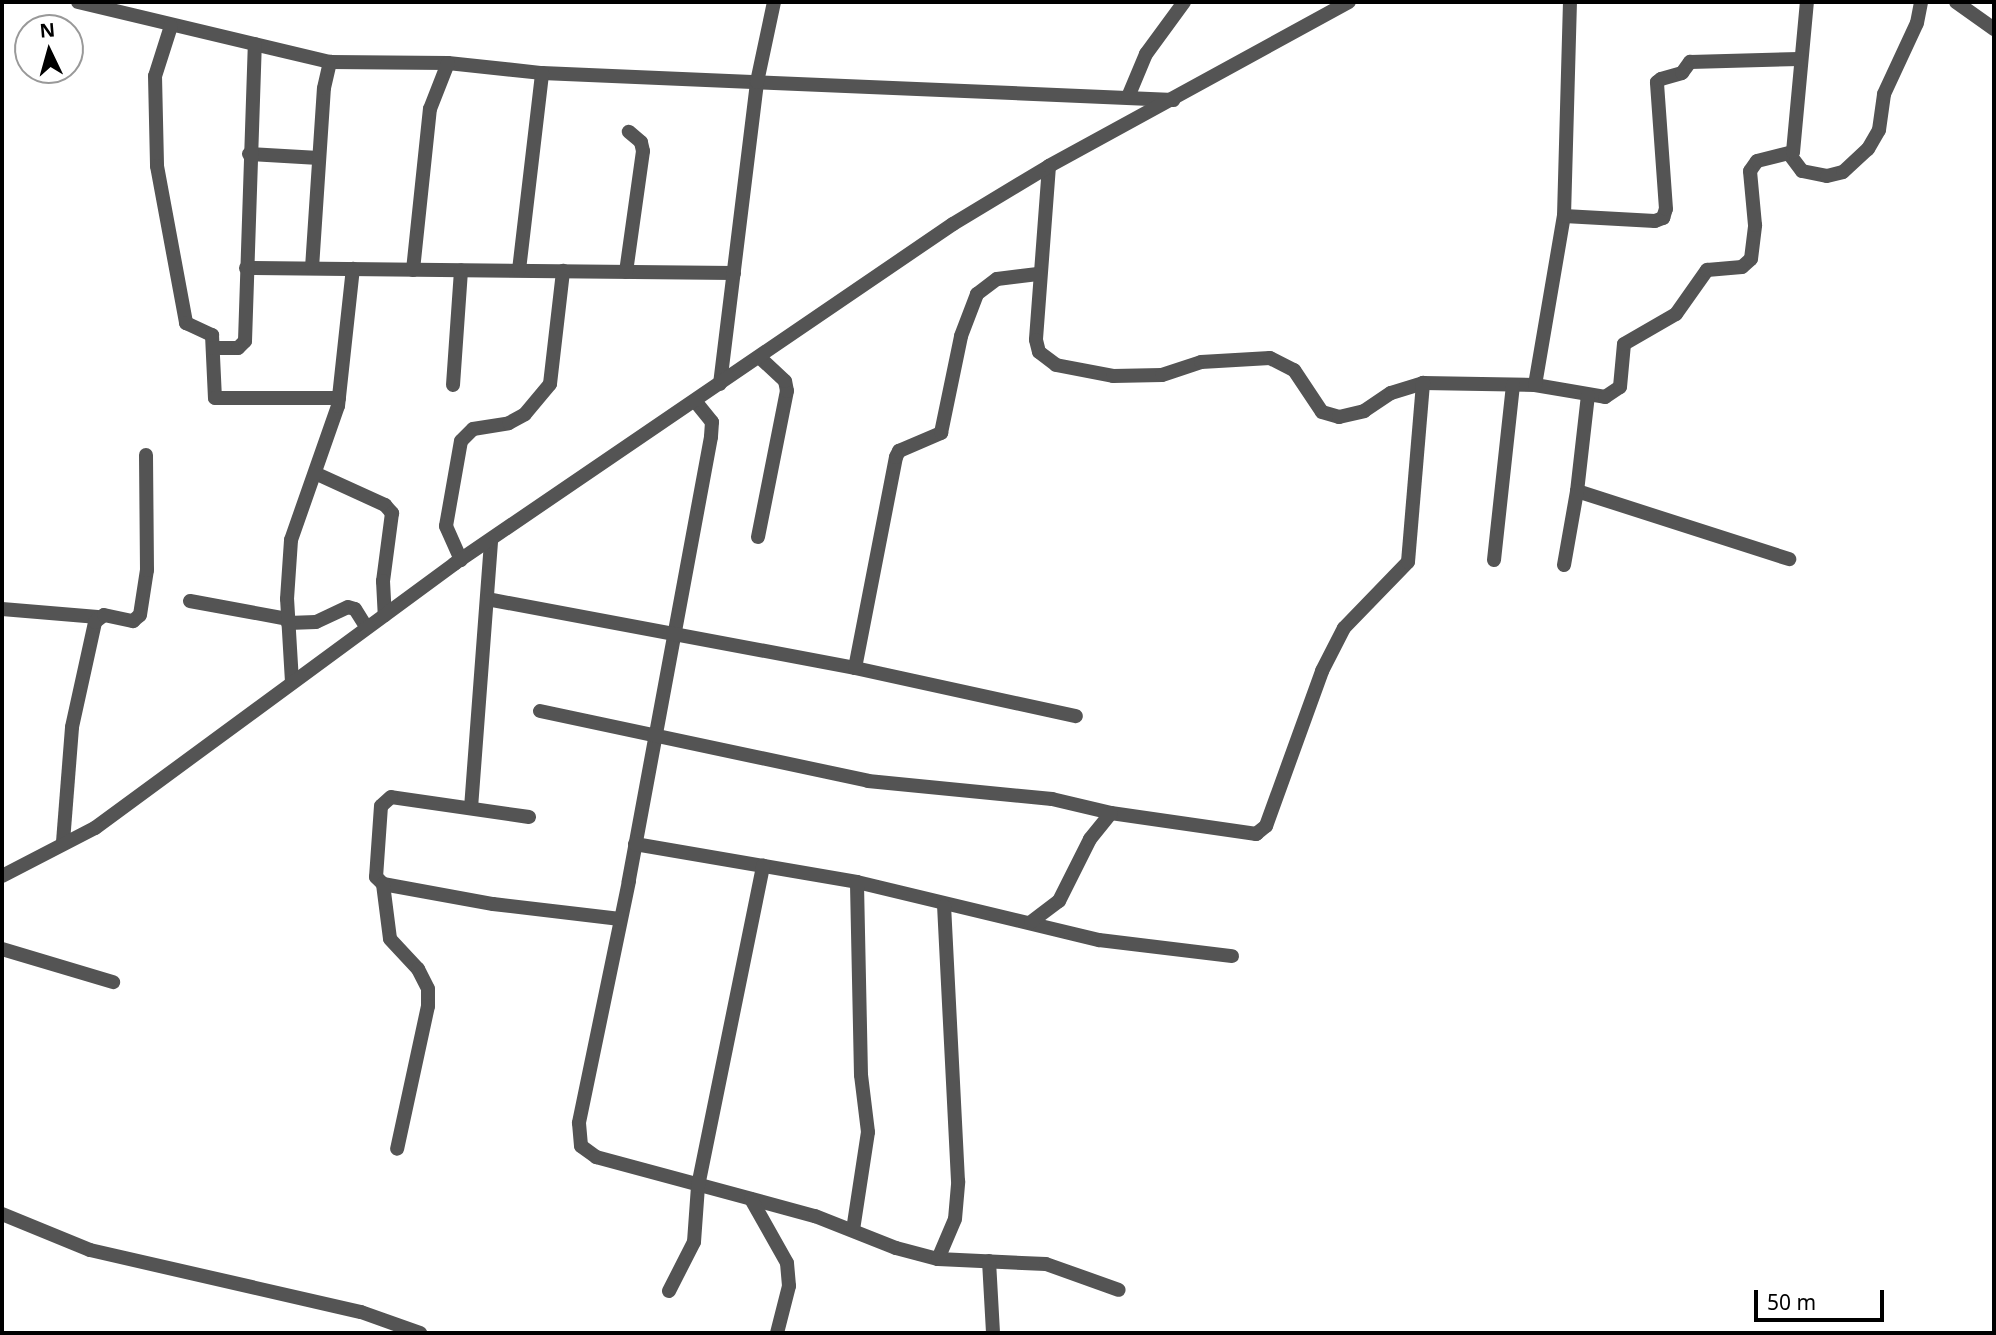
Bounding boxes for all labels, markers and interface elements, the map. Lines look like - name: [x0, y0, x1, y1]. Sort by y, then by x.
- north arrow: [14, 14, 84, 84]
- text: N: [39, 16, 56, 44]
- scale bar: [1758, 1276, 1888, 1320]
- text: 50 m: [1767, 1288, 1816, 1316]

